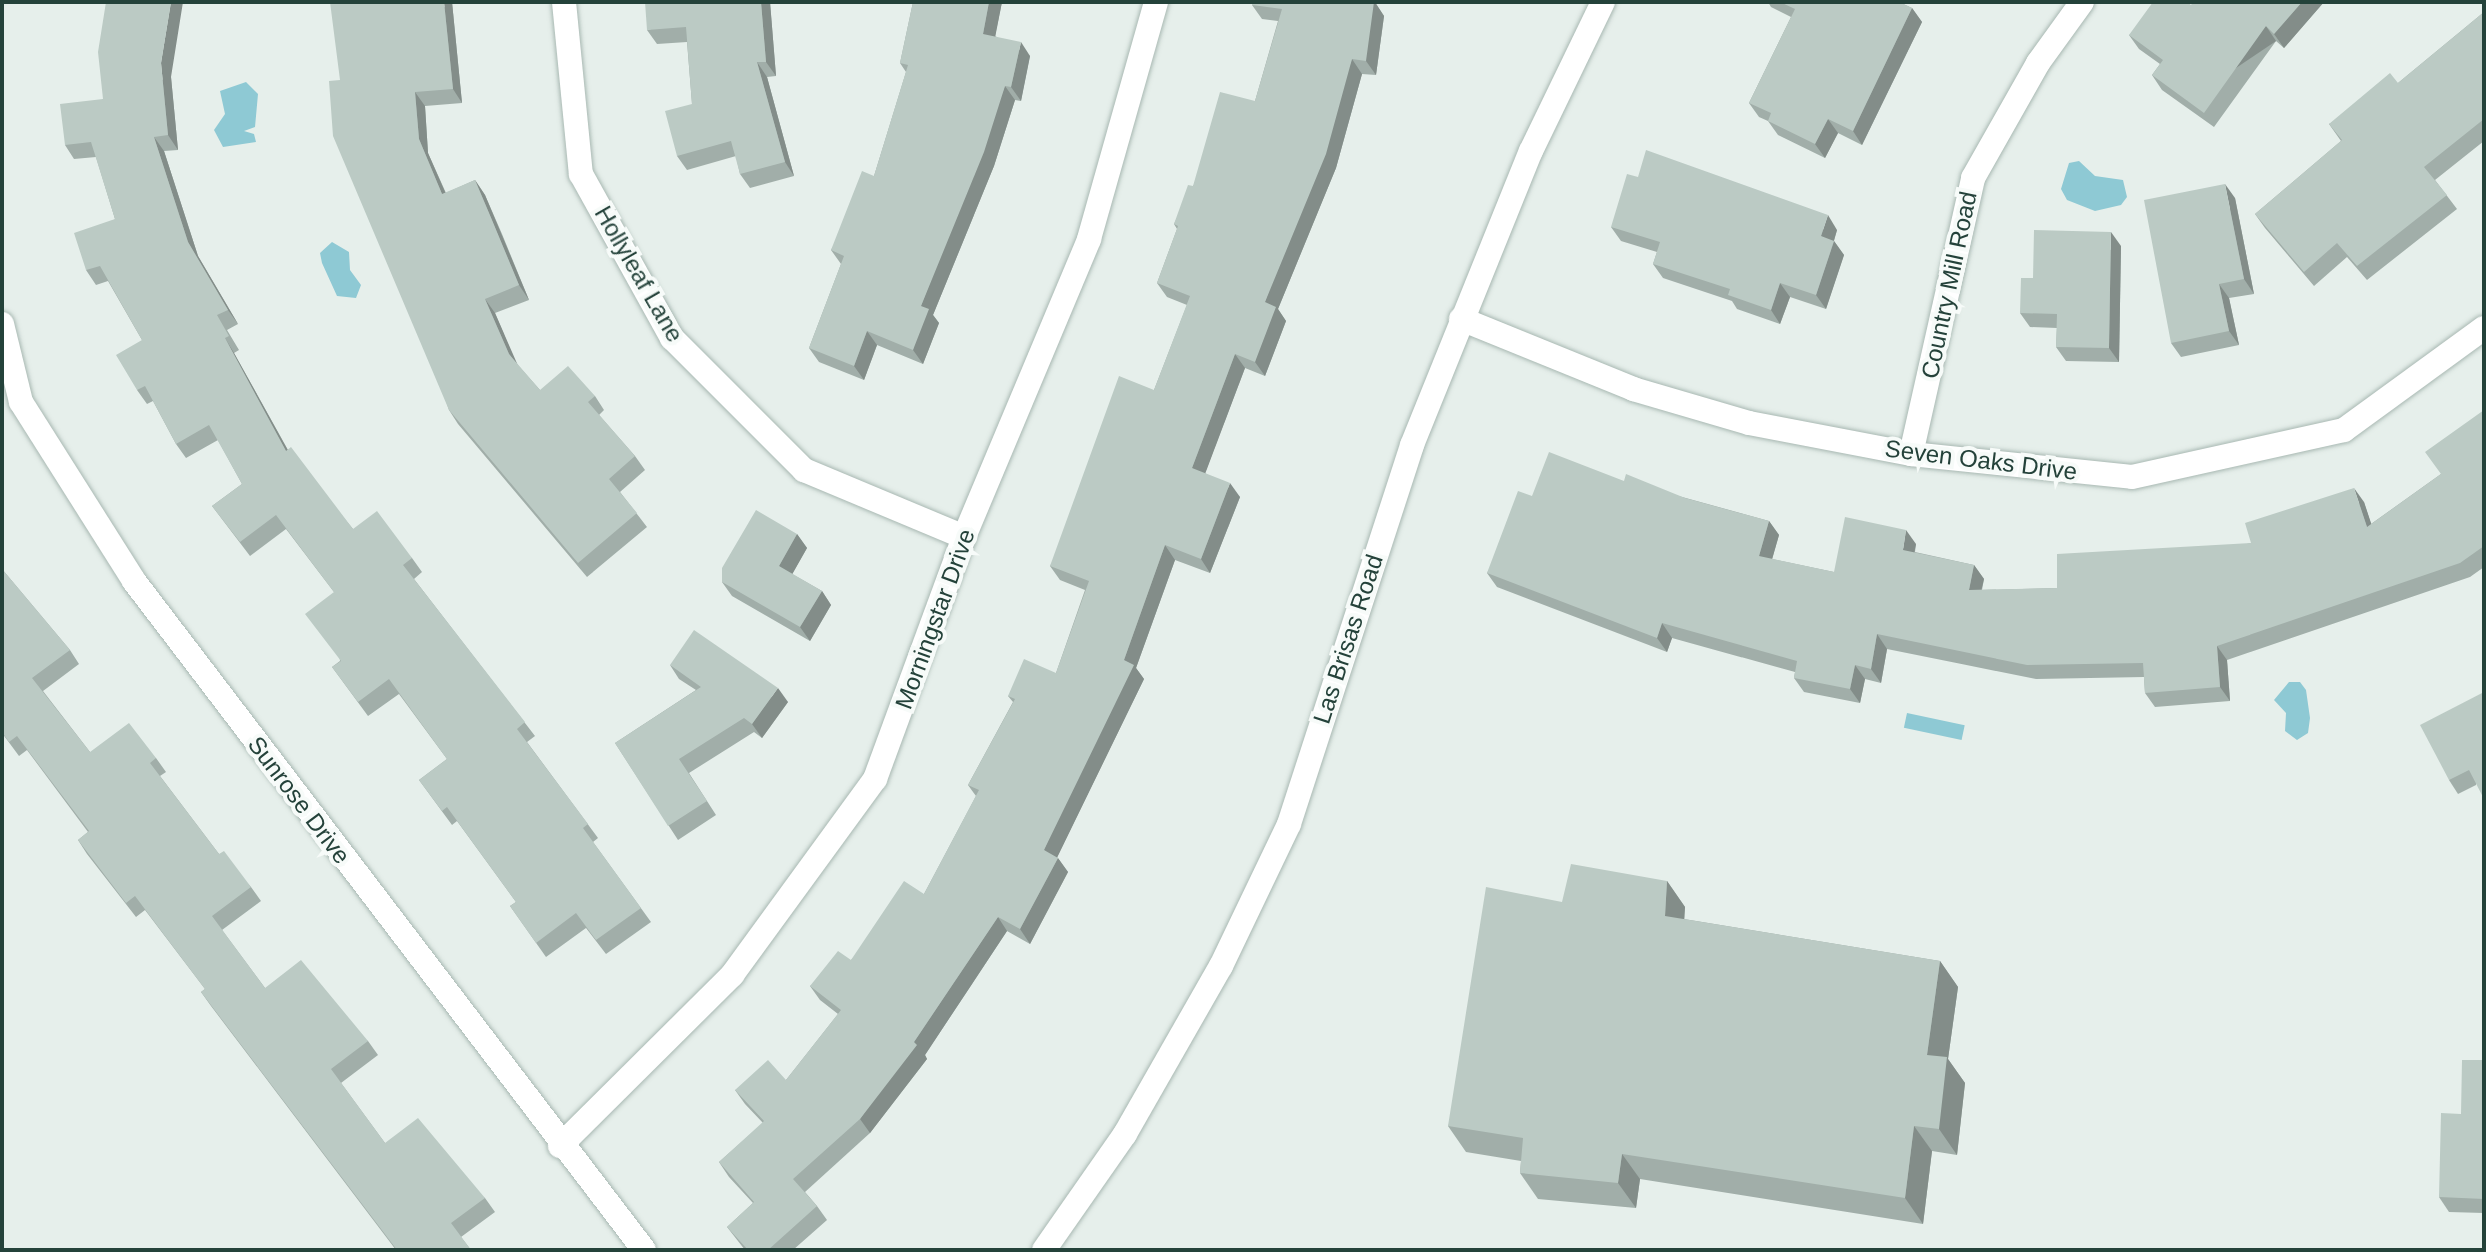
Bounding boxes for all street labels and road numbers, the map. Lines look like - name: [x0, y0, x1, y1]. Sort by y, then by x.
- street label: Country Mill Road: [1915, 189, 1983, 381]
- street label: Hollyleaf Lane: [589, 201, 689, 347]
- street label: Seven Oaks Drive: [1883, 434, 2079, 486]
- street label: Morningstar Drive: [889, 525, 981, 713]
- street label: Las Brisas Road: [1307, 551, 1389, 727]
- street label: Sunrose Drive: [242, 731, 356, 869]

